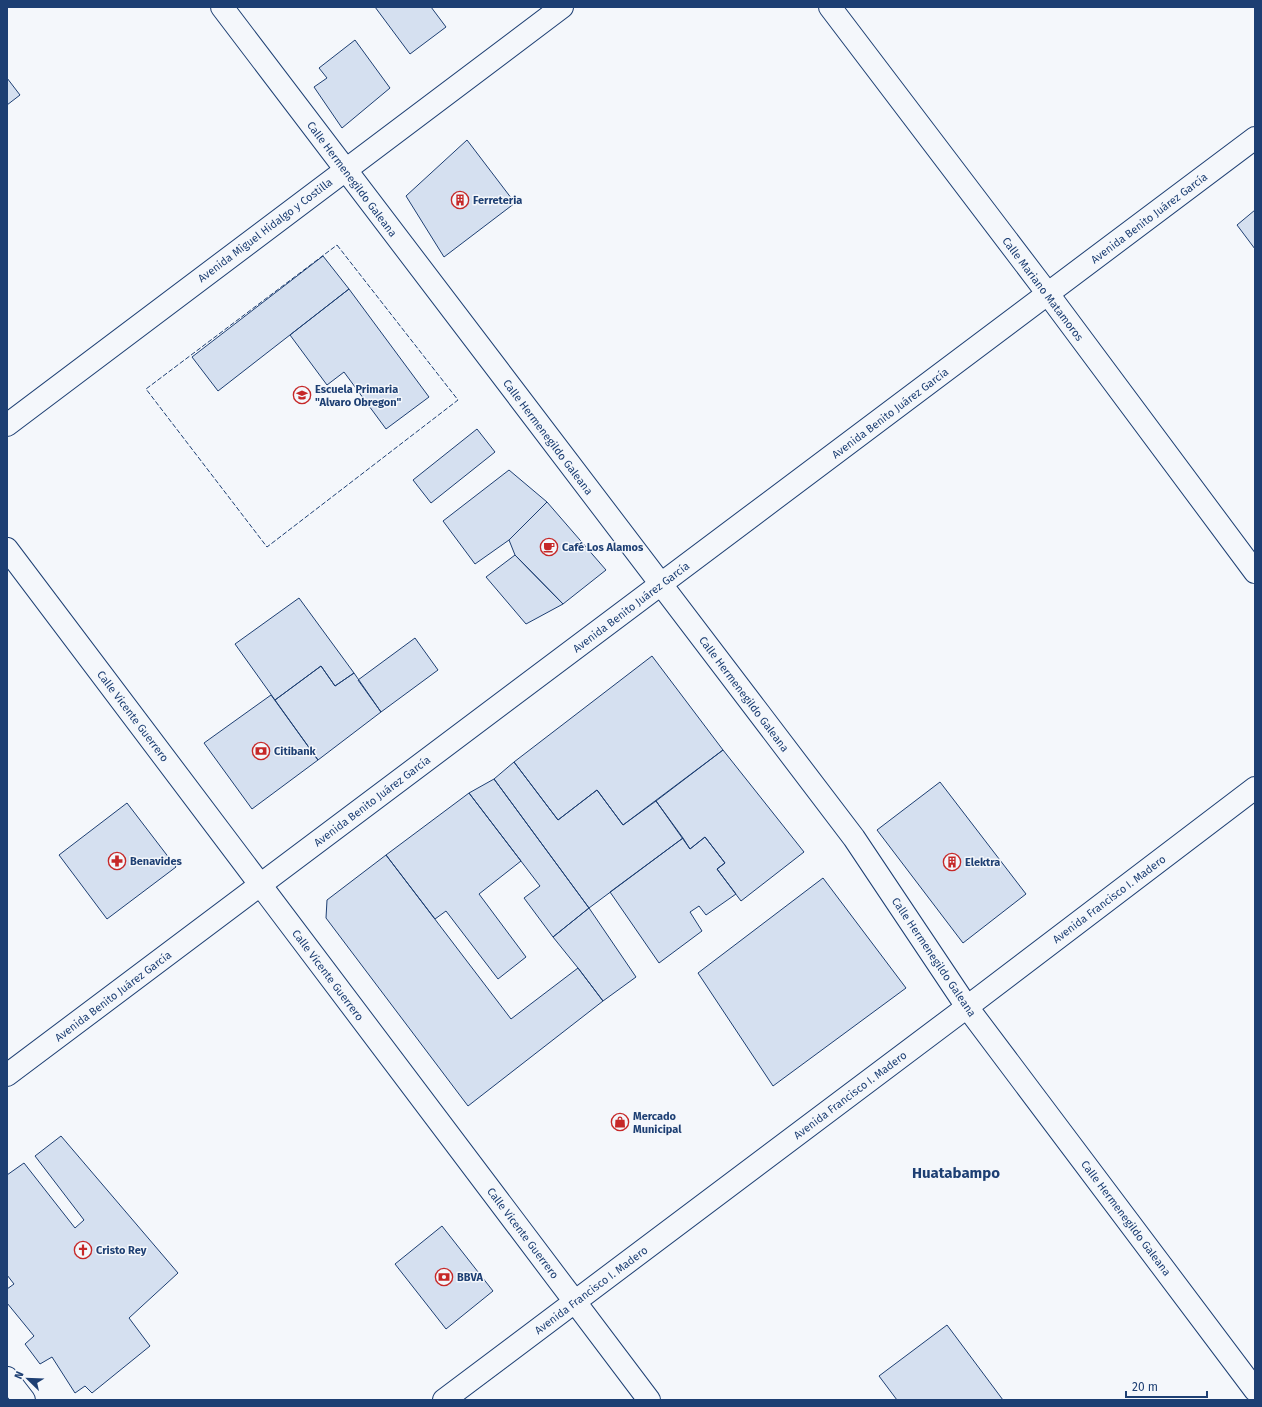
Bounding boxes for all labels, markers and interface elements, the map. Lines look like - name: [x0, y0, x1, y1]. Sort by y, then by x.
- street label: Calle Hermenegildo Galeana: [304, 119, 399, 240]
- street label: Avenida Benito Juárez García: [1088, 170, 1210, 266]
- street label: Avenida Miguel Hidalgo y Costilla: [196, 176, 335, 285]
- building icon: Ferreteria: [450, 190, 470, 210]
- place label: Ferreteria: [473, 194, 522, 207]
- street label: Calle Mariano Matamoros: [999, 235, 1086, 344]
- street label: Avenida Benito Juárez García: [829, 365, 951, 461]
- street label: Calle Hermenegildo Galeana: [500, 377, 595, 498]
- place label: Escuela Primaria "Alvaro Obregon": [315, 383, 401, 409]
- school or university icon: Escuela Primaria "Alvaro Obregon": [292, 385, 312, 405]
- cafe icon: Café Los Alamos: [539, 537, 559, 557]
- place label: Café Los Alamos: [562, 541, 644, 554]
- street label: Avenida Benito Juárez García: [570, 559, 692, 655]
- street label: Calle Hermenegildo Galeana: [696, 634, 791, 755]
- street label: Calle Vicente Guerrero: [94, 668, 171, 764]
- bank icon: Citibank: [251, 741, 271, 761]
- place label: Citibank: [274, 745, 317, 758]
- street label: Avenida Benito Juárez García: [311, 753, 433, 849]
- pharmacy icon: Benavides: [107, 851, 127, 871]
- building icon: Elektra: [942, 852, 962, 872]
- street label: Avenida Francisco I. Madero: [1050, 853, 1168, 946]
- place label: Benavides: [130, 855, 182, 868]
- place label: Elektra: [965, 856, 1000, 869]
- street label: Calle Hermenegildo Galeana: [889, 895, 978, 1019]
- street label: Calle Vicente Guerrero: [289, 927, 366, 1023]
- street label: Avenida Benito Juárez García: [52, 948, 174, 1044]
- street label: Avenida Francisco I. Madero: [791, 1049, 909, 1142]
- place label: Mercado Municipal: [633, 1110, 682, 1136]
- shop icon: Mercado Municipal: [610, 1112, 630, 1132]
- street label: Calle Hermenegildo Galeana: [1078, 1158, 1173, 1279]
- district label: Huatabampo: [912, 1164, 1000, 1182]
- street label: Calle Vicente Guerrero: [484, 1185, 561, 1281]
- church icon: Cristo Rey: [73, 1240, 93, 1260]
- place label: Cristo Rey: [96, 1244, 147, 1257]
- street label: Avenida Francisco I. Madero: [532, 1244, 650, 1337]
- bank icon: BBVA: [434, 1267, 454, 1287]
- place label: BBVA: [457, 1271, 483, 1284]
- north arrow: [8, 1359, 48, 1399]
- text: N: [12, 1369, 27, 1381]
- scale bar: [1126, 1373, 1207, 1399]
- text: 20 m: [1132, 1380, 1158, 1394]

